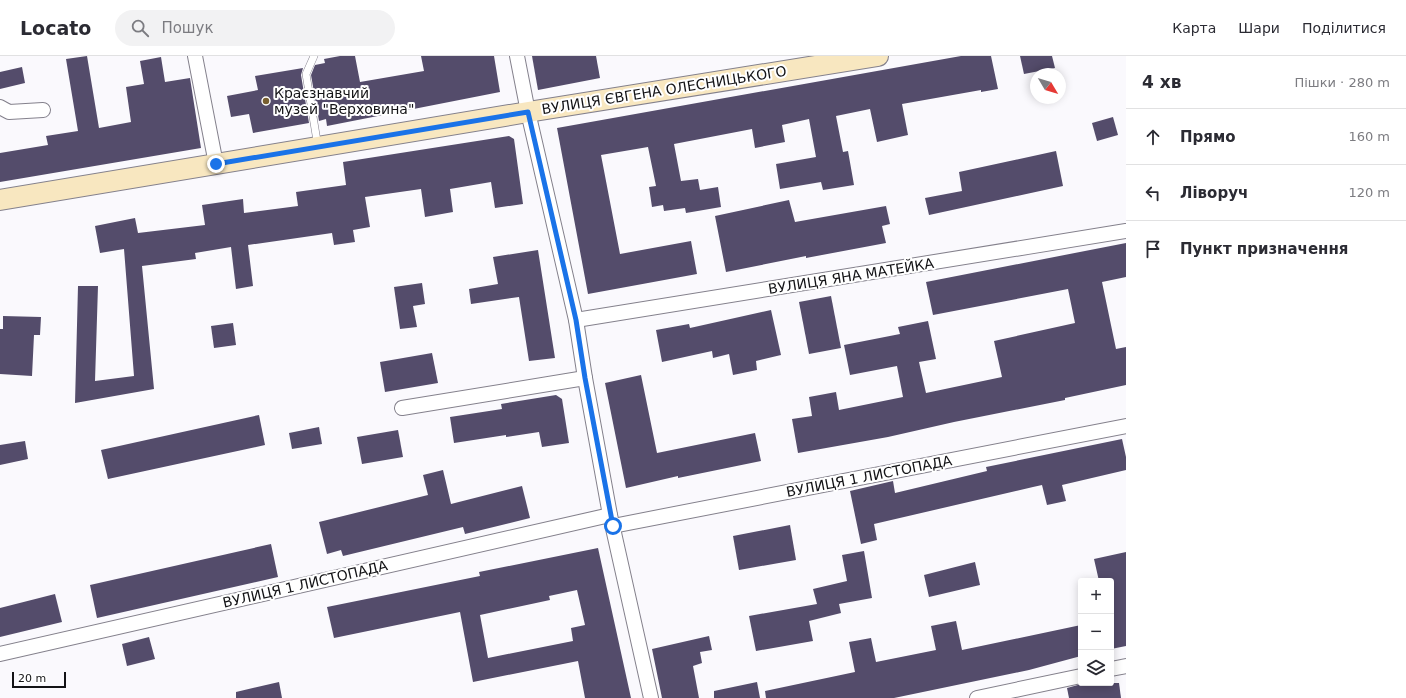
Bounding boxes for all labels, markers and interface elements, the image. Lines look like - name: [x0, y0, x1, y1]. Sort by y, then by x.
- search box: [115, 10, 395, 46]
- text: Locato: [20, 17, 91, 39]
- icon: search: [129, 17, 151, 39]
- text: Пошук: [161, 19, 214, 37]
- text: Карта: [1172, 20, 1216, 36]
- text: Шари: [1238, 20, 1280, 36]
- text: Поділитися: [1302, 20, 1386, 36]
- street label: ВУЛИЦЯ ЄВГЕНА ОЛЕСНИЦЬКОГО: [540, 63, 788, 117]
- north arrow: [1030, 68, 1066, 104]
- text: 4 хв: [1142, 72, 1181, 92]
- text: Пішки · 280 m: [1294, 75, 1390, 90]
- place label: Краєзнавчий музей "Верховина": [274, 85, 414, 117]
- marker: Краєзнавчий музей "Верховина": [261, 96, 271, 106]
- icon: ahead: [1142, 126, 1164, 148]
- text: Прямо: [1180, 128, 1236, 146]
- text: 160 m: [1348, 129, 1390, 144]
- route end: [207, 155, 225, 173]
- icon: left: [1142, 182, 1164, 204]
- text: Ліворуч: [1180, 184, 1248, 202]
- text: 120 m: [1348, 185, 1390, 200]
- icon: arrive: [1142, 238, 1164, 260]
- text: Пункт призначення: [1180, 240, 1348, 258]
- street label: ВУЛИЦЯ ЯНА МАТЕЙКА: [767, 254, 935, 297]
- street label: ВУЛИЦЯ 1 ЛИСТОПАДА: [785, 452, 954, 500]
- route start: [604, 517, 622, 535]
- street label: ВУЛИЦЯ 1 ЛИСТОПАДА: [221, 557, 389, 611]
- map controls: [1078, 578, 1114, 686]
- button: +: [1078, 578, 1114, 614]
- button: −: [1078, 614, 1114, 650]
- button: layers: [1078, 650, 1114, 686]
- scale bar: [12, 670, 66, 689]
- text: 20 m: [18, 672, 46, 685]

